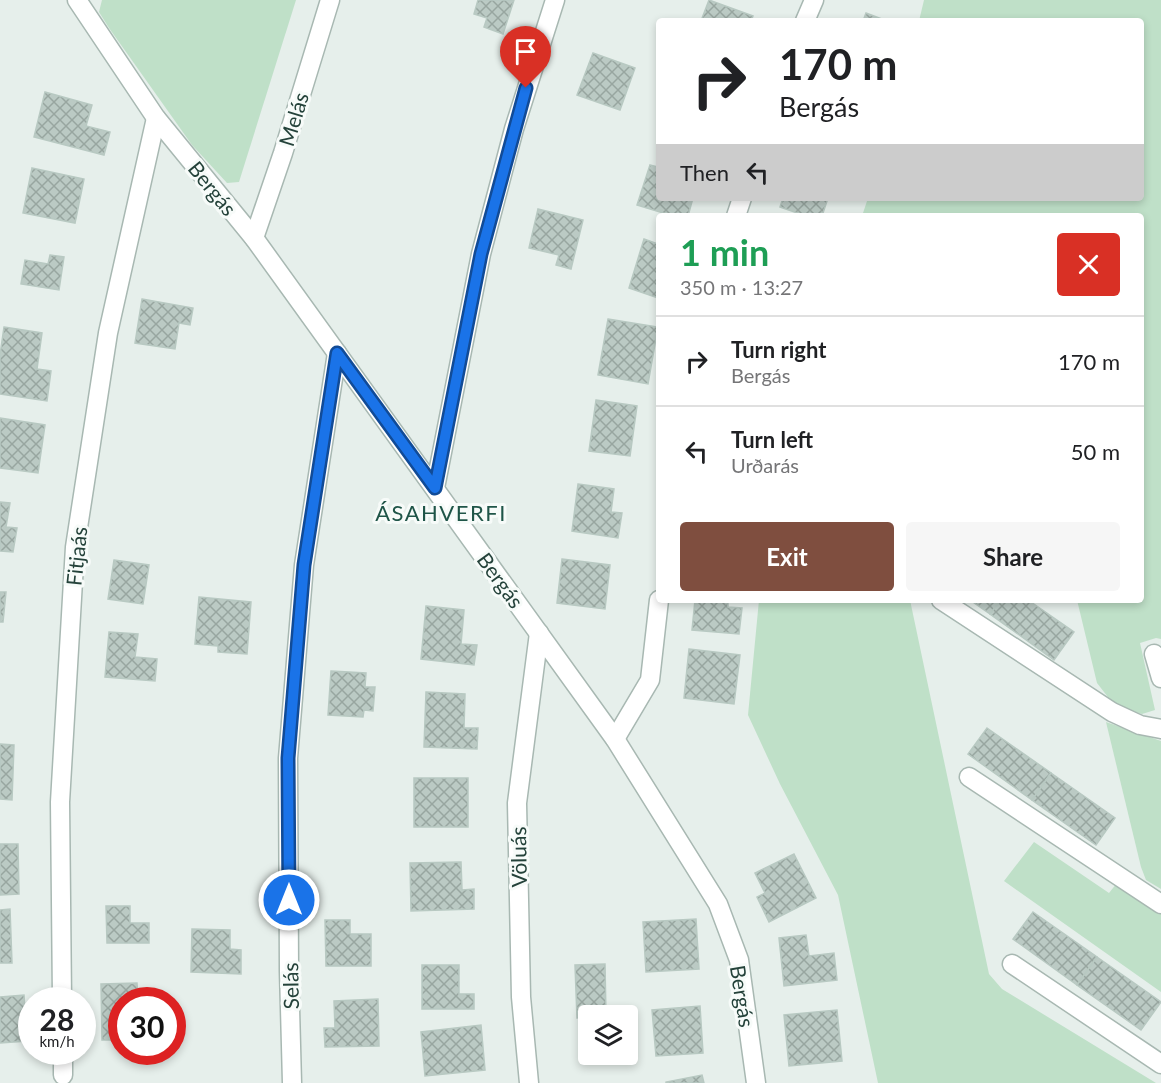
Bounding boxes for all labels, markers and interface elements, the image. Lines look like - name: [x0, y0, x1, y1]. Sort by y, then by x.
- pin: [500, 26, 551, 88]
- icon: arrive: [509, 35, 542, 68]
- text: 170 m: [779, 39, 897, 89]
- icon: right: [680, 42, 758, 120]
- street label: Melás: [273, 89, 313, 149]
- text: Bergás: [779, 90, 859, 123]
- street label: Bergás: [184, 156, 242, 220]
- icon: left: [741, 156, 774, 189]
- text: Then: [680, 159, 729, 186]
- text: 1 min: [680, 230, 769, 274]
- button: close: [1057, 233, 1120, 296]
- text: 350 m · 13:27: [680, 275, 803, 299]
- text: Turn right: [731, 336, 826, 363]
- icon: right: [680, 345, 713, 378]
- text: 170 m: [1058, 348, 1120, 375]
- text: Bergás: [731, 363, 790, 387]
- text: Turn left: [731, 426, 813, 453]
- icon: left: [680, 435, 713, 468]
- text: 50 m: [1071, 438, 1120, 465]
- text: Urðarás: [731, 453, 799, 477]
- district label: ÁSAHVERFI: [375, 499, 507, 526]
- button: Exit: [680, 522, 894, 591]
- button: Share: [906, 522, 1120, 591]
- street label: Fitjaás: [60, 525, 92, 587]
- street label: Bergás: [473, 547, 529, 613]
- street label: Völuás: [505, 826, 531, 888]
- position arrow: [257, 868, 321, 932]
- street label: Selás: [277, 962, 303, 1010]
- street label: Bergás: [726, 963, 760, 1029]
- speed limit sign: 30: [108, 987, 186, 1065]
- text: 28: [40, 1001, 74, 1037]
- map controls: [578, 1005, 638, 1065]
- button: layers: [578, 1005, 638, 1065]
- text: km/h: [39, 1032, 75, 1050]

